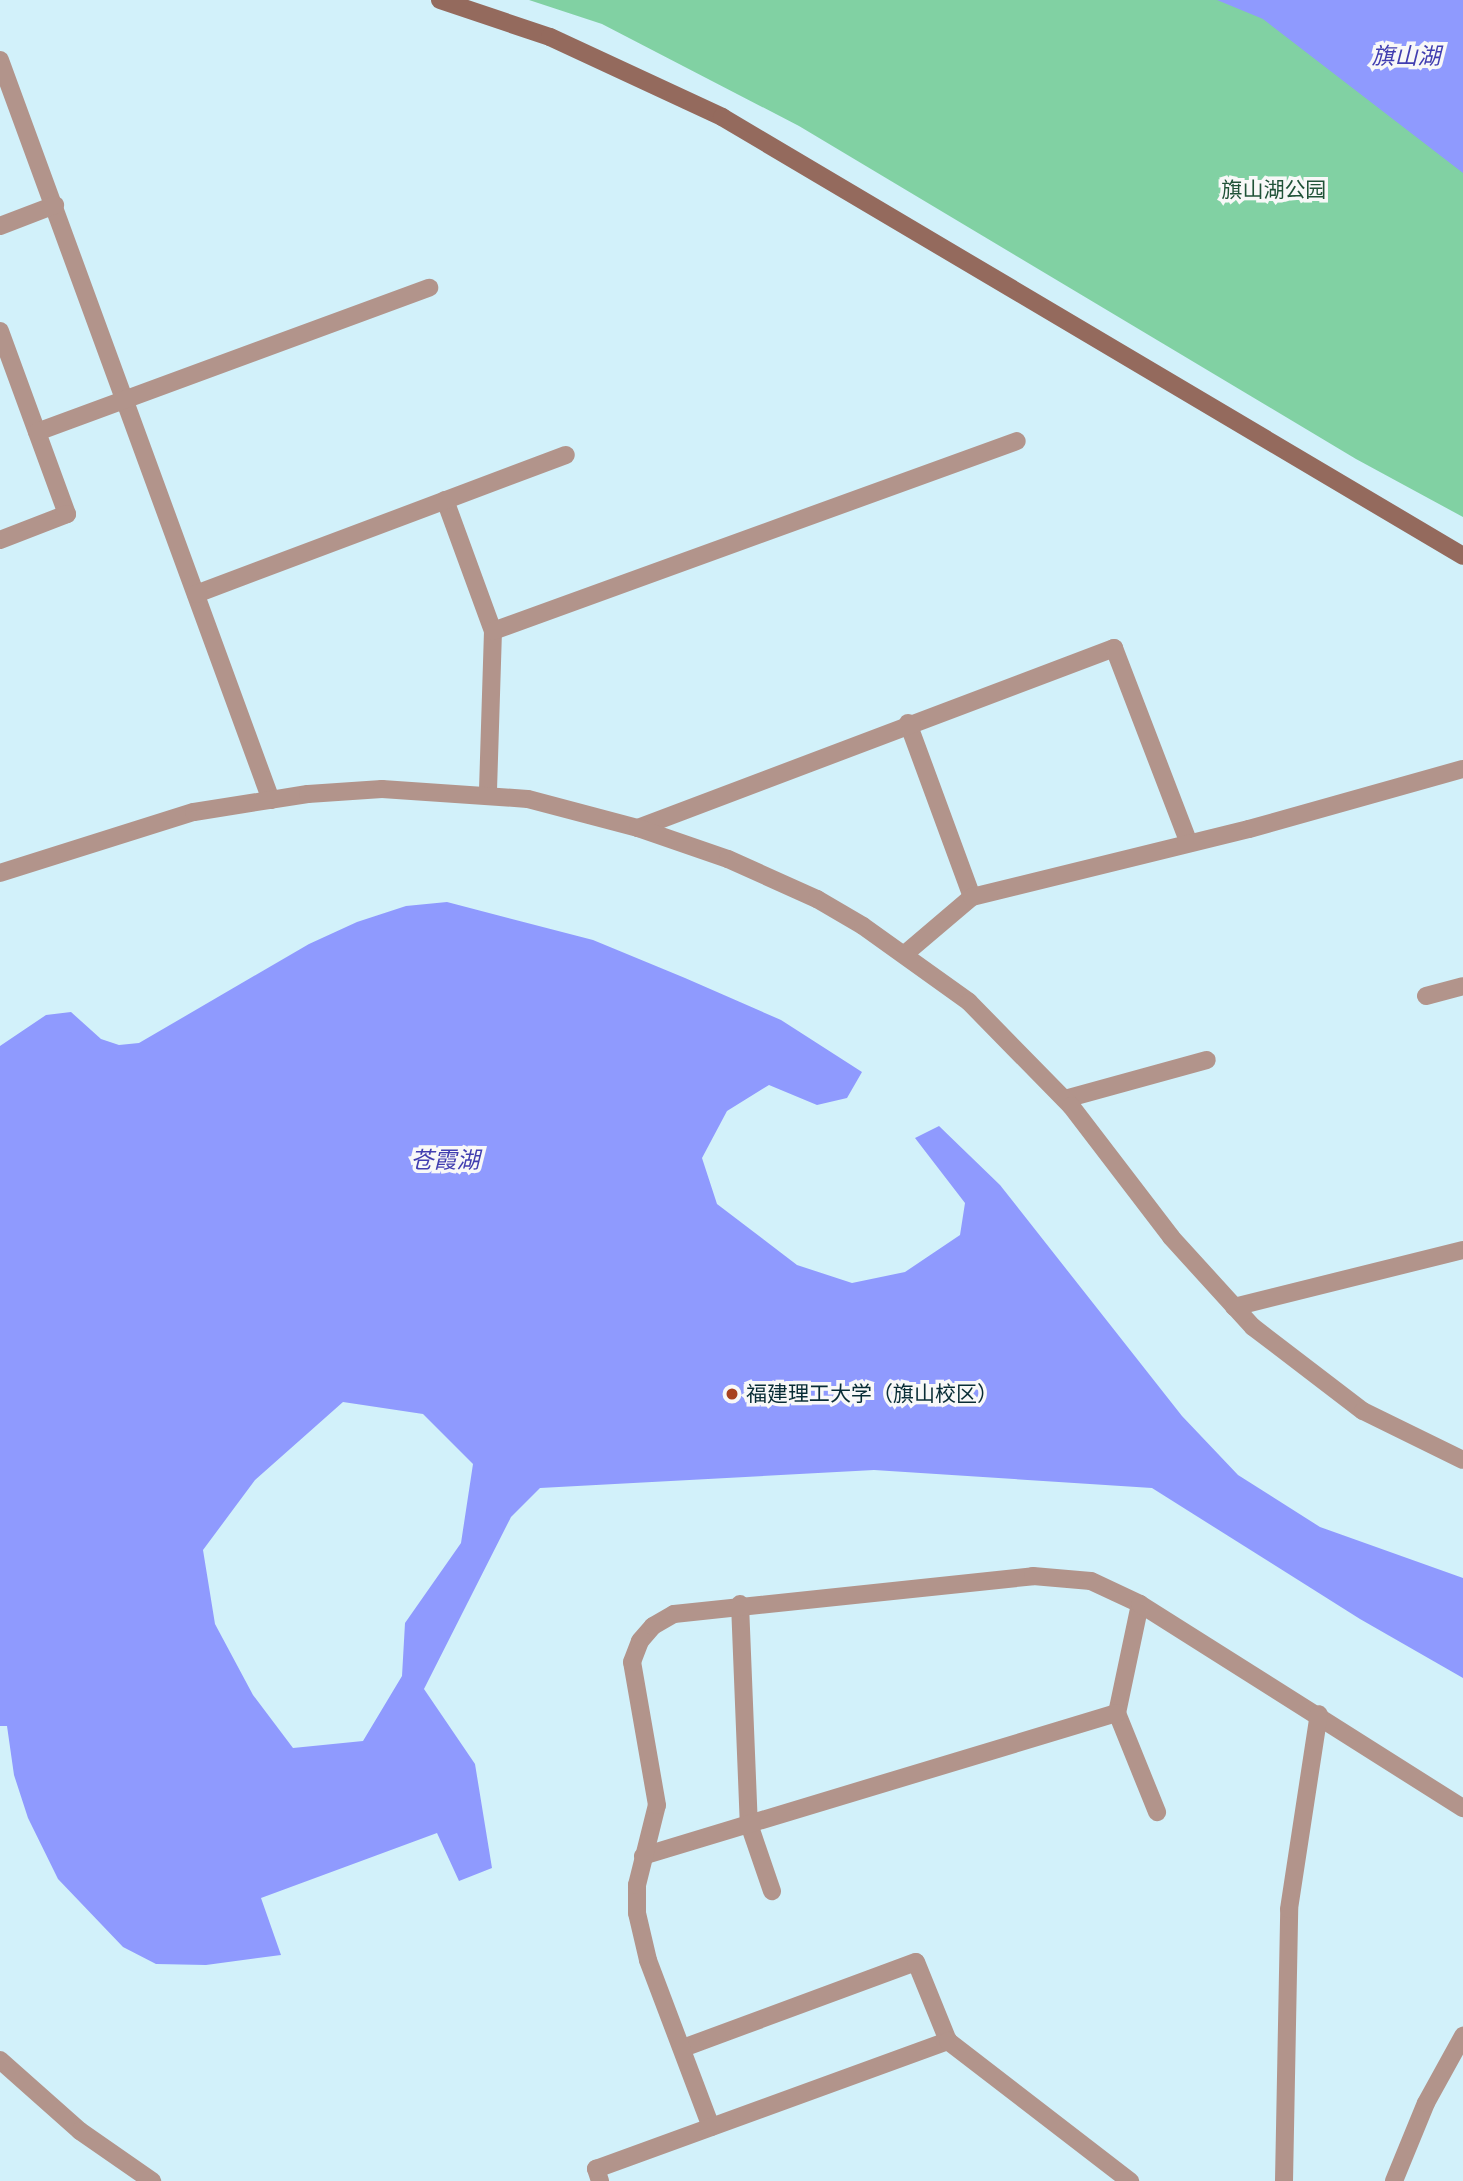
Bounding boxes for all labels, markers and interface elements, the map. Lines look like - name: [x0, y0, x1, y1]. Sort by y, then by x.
- water label: 旗山湖: [1372, 43, 1440, 71]
- park label: 旗山湖公园: [1222, 177, 1326, 203]
- water label: 苍霞湖: [411, 1147, 479, 1175]
- place label: 福建理工大学（旗山校区）: [746, 1381, 998, 1407]
- marker: 福建理工大学（旗山校区）: [724, 1386, 740, 1402]

